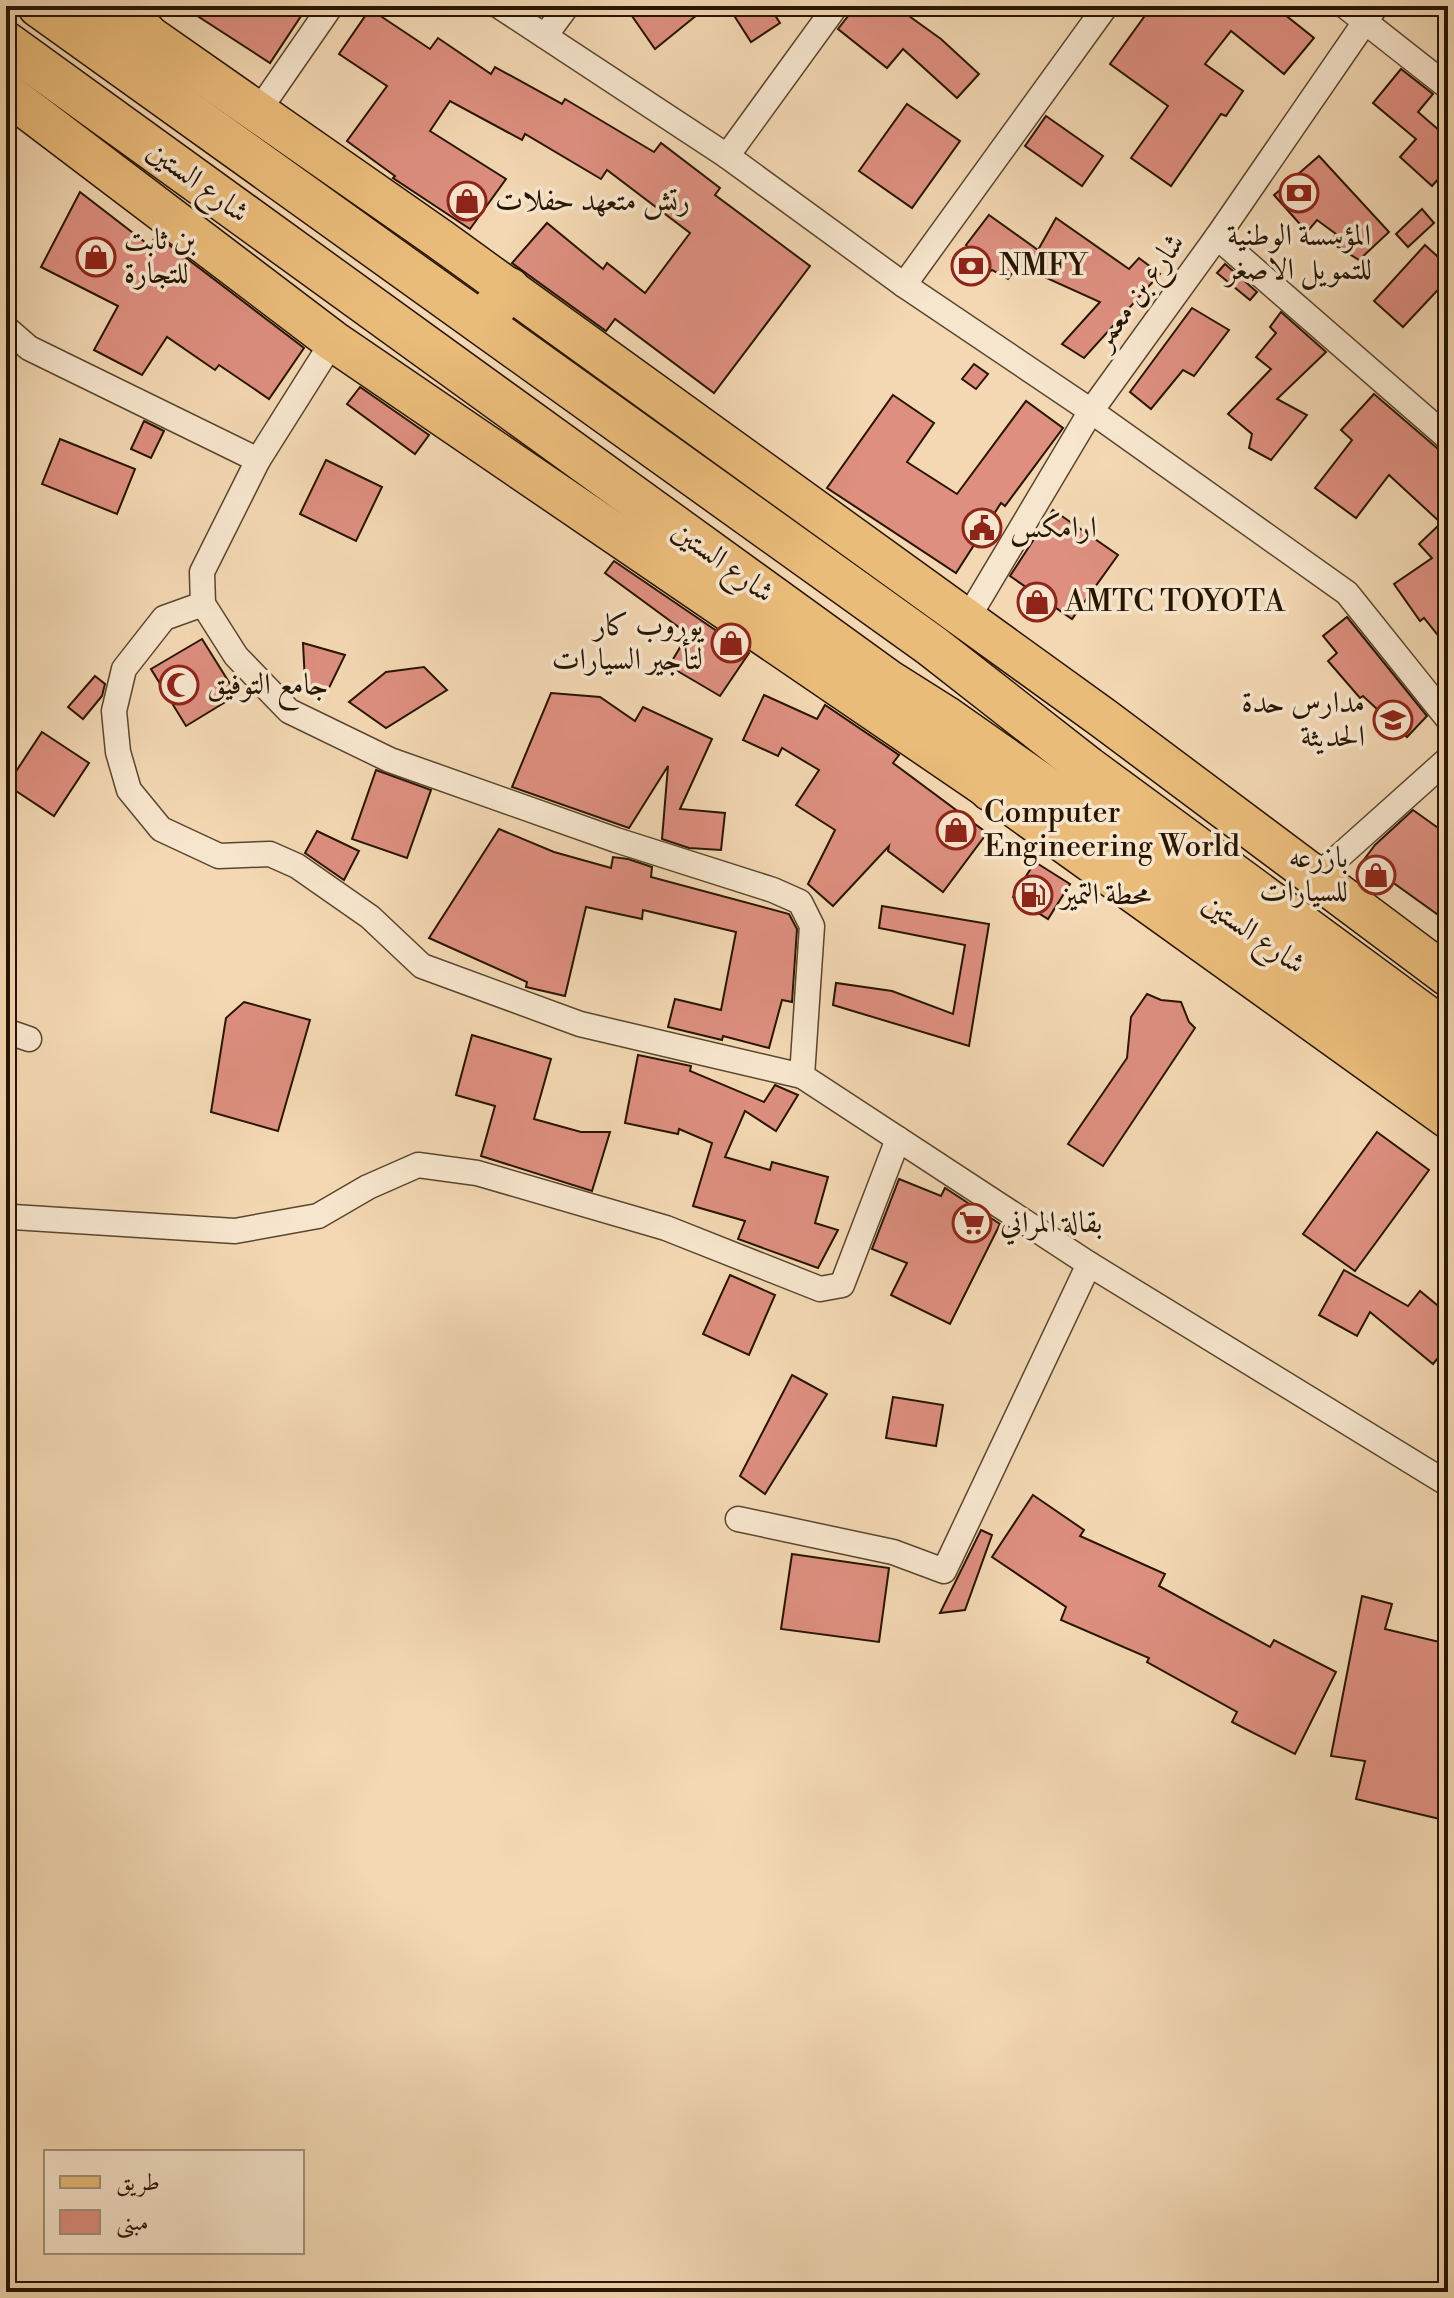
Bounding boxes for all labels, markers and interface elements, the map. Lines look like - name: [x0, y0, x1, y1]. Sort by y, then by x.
- street label: شارع الستين: [136, 132, 257, 236]
- bank icon: المؤسسة الوطنية للتمويل الاصغر: [1278, 172, 1320, 214]
- shop icon: رتش متعهد حفلات: [446, 180, 488, 222]
- place label: رتش متعهد حفلات: [495, 182, 690, 220]
- place label: المؤسسة الوطنية للتمويل الاصغر: [1223, 217, 1372, 290]
- place label: بن ثابت للتجارة: [124, 221, 196, 293]
- street label: شارع بن معمر: [1083, 226, 1198, 362]
- shop icon: بن ثابت للتجارة: [75, 236, 117, 278]
- bank icon: NMFY: [950, 245, 992, 287]
- place label: NMFY: [999, 247, 1089, 285]
- public building icon: ارامكس: [961, 507, 1003, 549]
- place label: ارامكس: [1010, 509, 1097, 547]
- street label: شارع الستين: [661, 512, 782, 616]
- shop icon: AMTC TOYOTA: [1016, 581, 1058, 623]
- place label: AMTC TOYOTA: [1064, 583, 1286, 621]
- place label: يوروب كار لتأجير السيارات: [552, 607, 704, 679]
- shop icon: يوروب كار لتأجير السيارات: [710, 622, 752, 664]
- mosque icon: جامع التوفيق: [158, 664, 200, 706]
- place label: جامع التوفيق: [207, 666, 329, 711]
- place label: مدارس حدة الحديثة: [1241, 684, 1365, 756]
- school or university icon: مدارس حدة الحديثة: [1372, 699, 1414, 741]
- place label: Computer Engineering World: [984, 794, 1240, 866]
- shop icon: Computer Engineering World: [935, 809, 977, 851]
- place label: بازرعه للسيارات: [1259, 839, 1348, 911]
- shop icon: بازرعه للسيارات: [1355, 854, 1397, 896]
- fuel station icon: محطة التميز: [1012, 874, 1054, 916]
- place label: محطة التميز: [1058, 876, 1151, 914]
- street label: شارع الستين: [1192, 885, 1313, 987]
- supermarket icon: بقالة المراني: [951, 1202, 993, 1244]
- place label: بقالة المراني: [1000, 1204, 1102, 1246]
- legend: [44, 2150, 304, 2254]
- text: طريق: [116, 2168, 160, 2198]
- text: مبنى: [116, 2208, 149, 2239]

